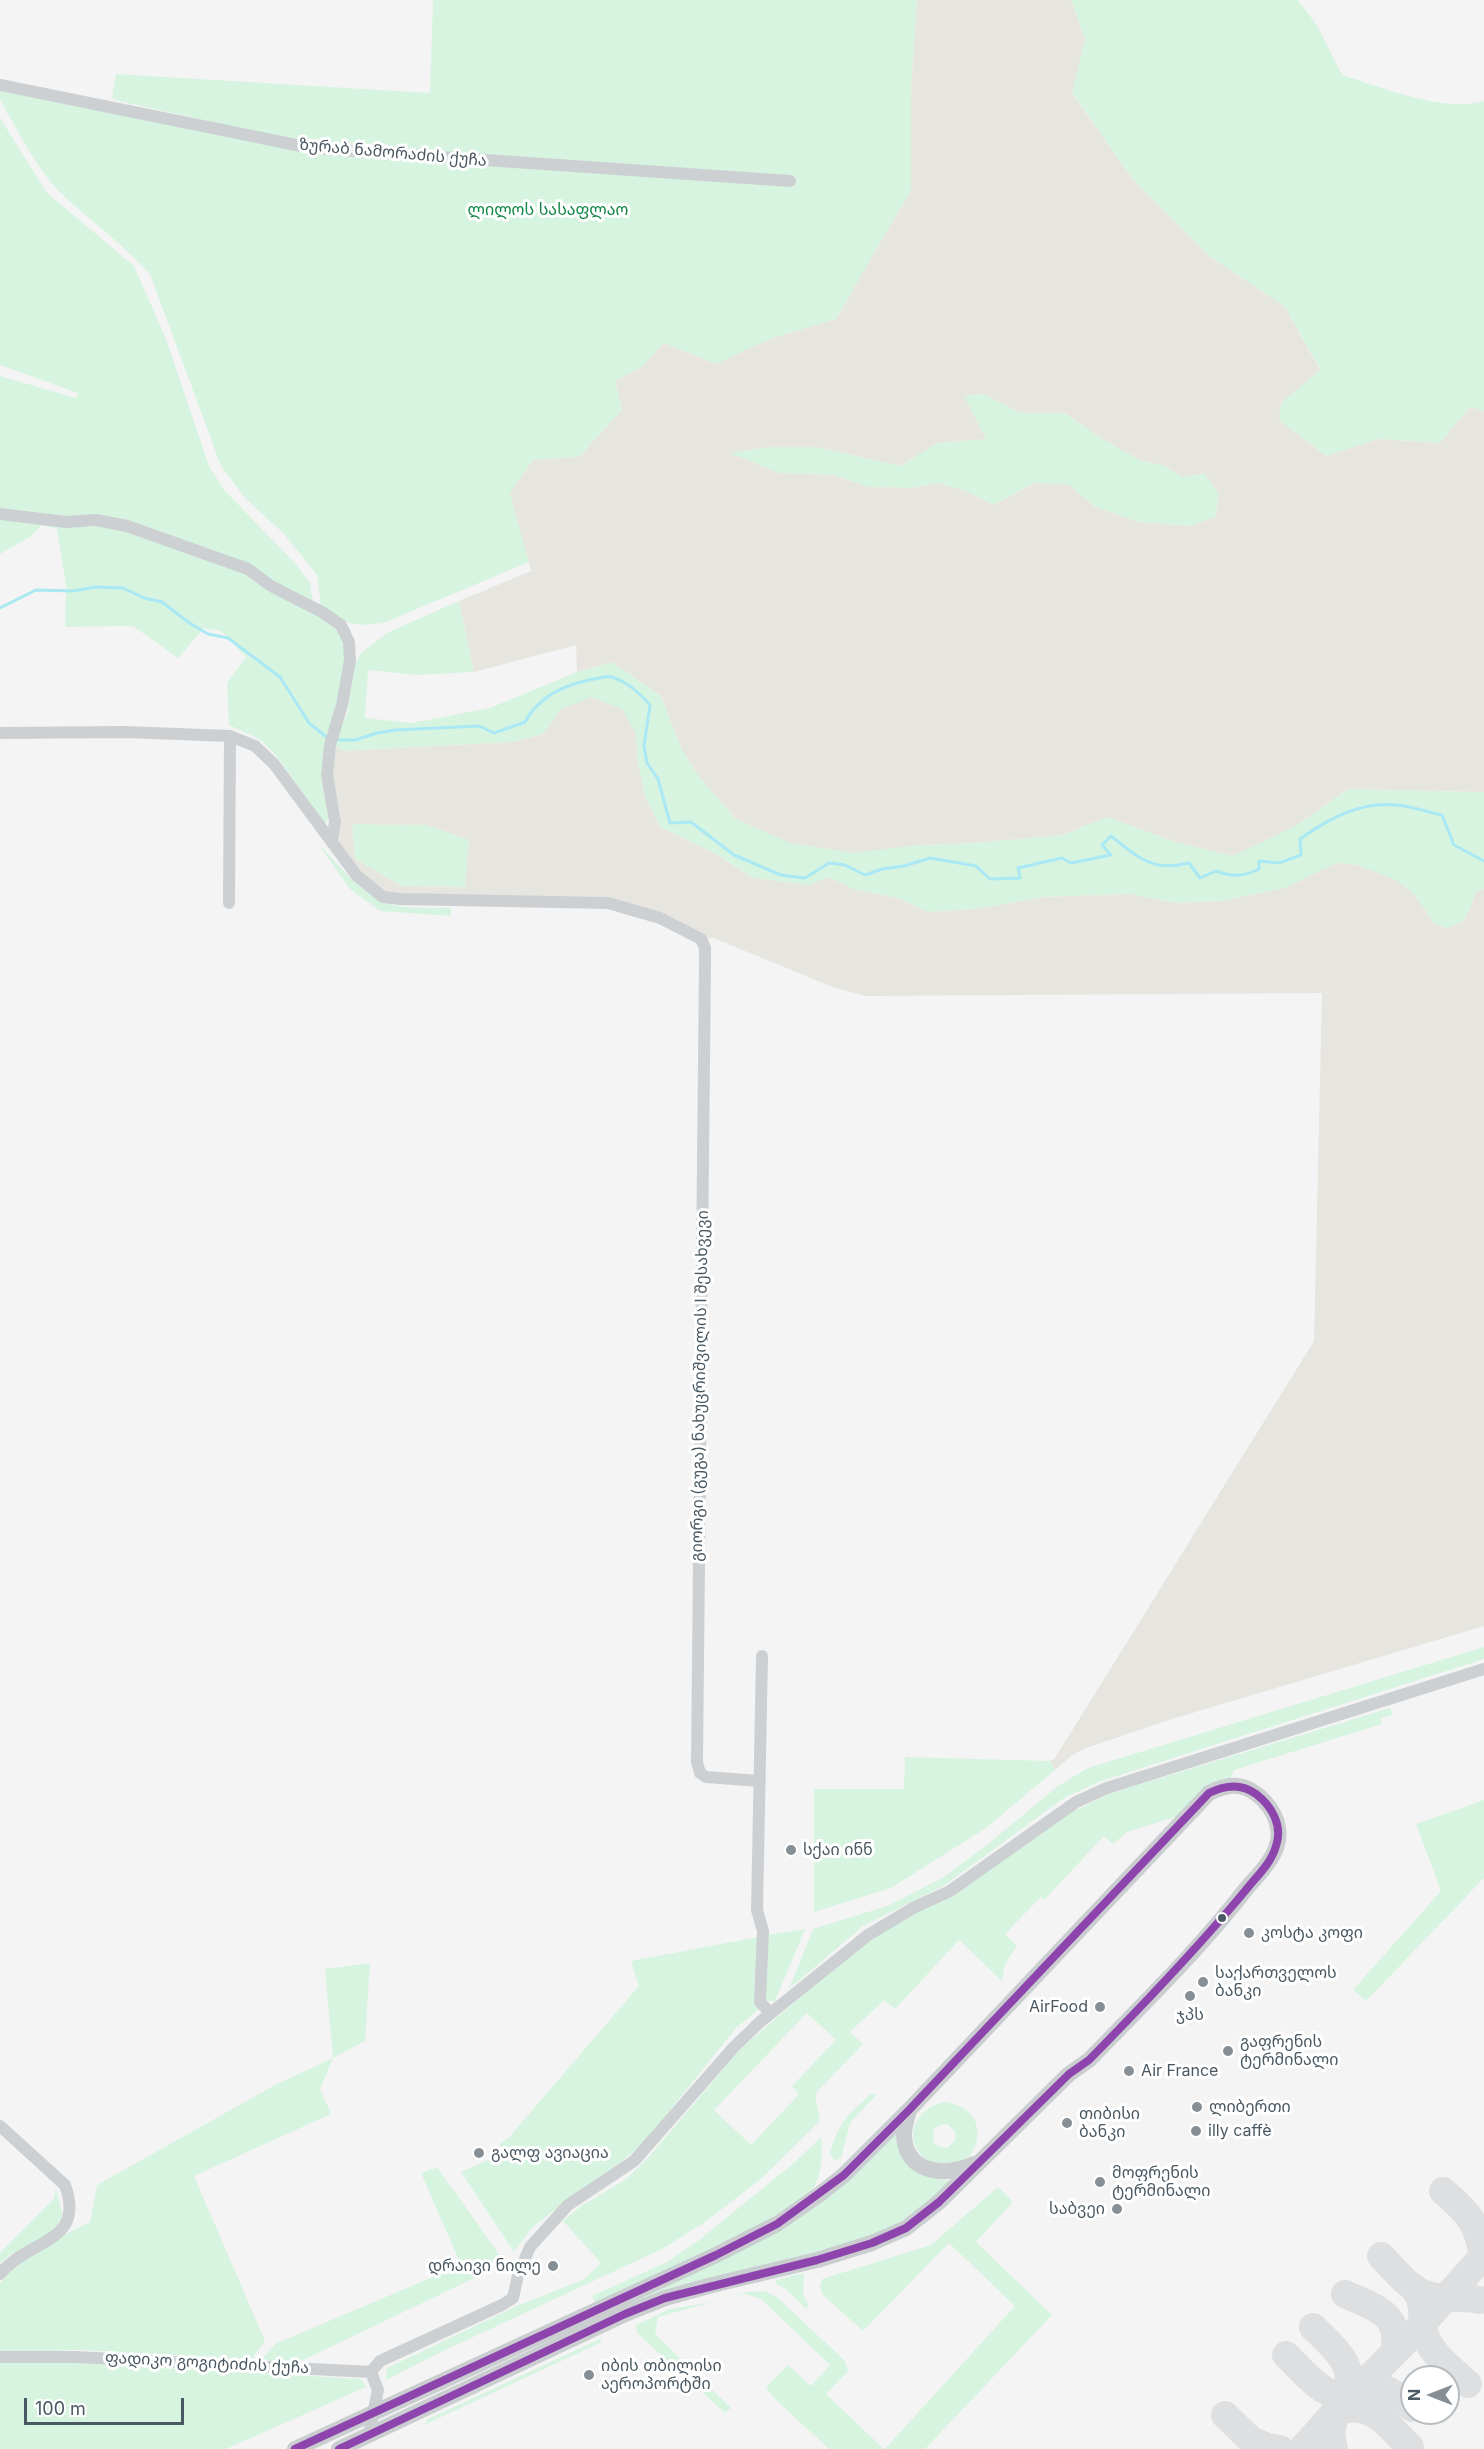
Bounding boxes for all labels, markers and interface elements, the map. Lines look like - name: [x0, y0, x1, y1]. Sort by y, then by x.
- street label: ზურაბ ნამორაძის ქუჩა: [298, 135, 488, 171]
- park label: ლილოს სასაფლაო: [468, 200, 628, 220]
- street label: გიორგი (გუგა) ნახუცრიშვილის I შესახვევი: [687, 1210, 713, 1562]
- place label: სქაი ინნ: [803, 1840, 873, 1860]
- marker: სქაი ინნ: [784, 1843, 798, 1857]
- unlabelled marker: [1216, 1912, 1228, 1924]
- place label: კოსტა კოფი: [1261, 1923, 1363, 1943]
- marker: კოსტა კოფი: [1242, 1926, 1256, 1940]
- place label: საქართველოს ბანკი: [1215, 1963, 1337, 2001]
- marker: საქართველოს ბანკი: [1196, 1975, 1210, 1989]
- marker: ჯპს: [1183, 1989, 1197, 2003]
- place label: AirFood: [1029, 1997, 1088, 2017]
- marker: AirFood: [1093, 2000, 1107, 2014]
- place label: ჯპს: [1176, 2005, 1204, 2025]
- place label: გაფრენის ტერმინალი: [1240, 2032, 1338, 2070]
- marker: გაფრენის ტერმინალი: [1221, 2044, 1235, 2058]
- place label: Air France: [1141, 2061, 1218, 2081]
- marker: Air France: [1122, 2064, 1136, 2078]
- place label: ლიბერთი: [1209, 2097, 1291, 2117]
- marker: ლიბერთი: [1190, 2100, 1204, 2114]
- place label: თიბისი ბანკი: [1079, 2104, 1140, 2142]
- marker: თიბისი ბანკი: [1060, 2116, 1074, 2130]
- place label: illy caffè: [1208, 2121, 1272, 2141]
- marker: illy caffè: [1189, 2124, 1203, 2138]
- place label: გალფ ავიაცია: [491, 2143, 609, 2163]
- marker: გალფ ავიაცია: [472, 2146, 486, 2160]
- place label: მოფრენის ტერმინალი: [1112, 2163, 1210, 2201]
- marker: მოფრენის ტერმინალი: [1093, 2175, 1107, 2189]
- place label: საბვეი: [1049, 2199, 1105, 2219]
- marker: საბვეი: [1110, 2202, 1124, 2216]
- place label: დრაივი ნილე: [428, 2256, 541, 2276]
- marker: დრაივი ნილე: [546, 2259, 560, 2273]
- street label: ფადიკო გოგიტიძის ქუჩა: [105, 2348, 309, 2378]
- place label: იბის თბილისი აეროპორტში: [601, 2356, 722, 2394]
- north arrow: [1400, 2365, 1460, 2425]
- marker: იბის თბილისი აეროპორტში: [582, 2368, 596, 2382]
- scale bar: [27, 2386, 188, 2424]
- text: N: [1404, 2389, 1424, 2401]
- text: 100 m: [35, 2398, 86, 2419]

